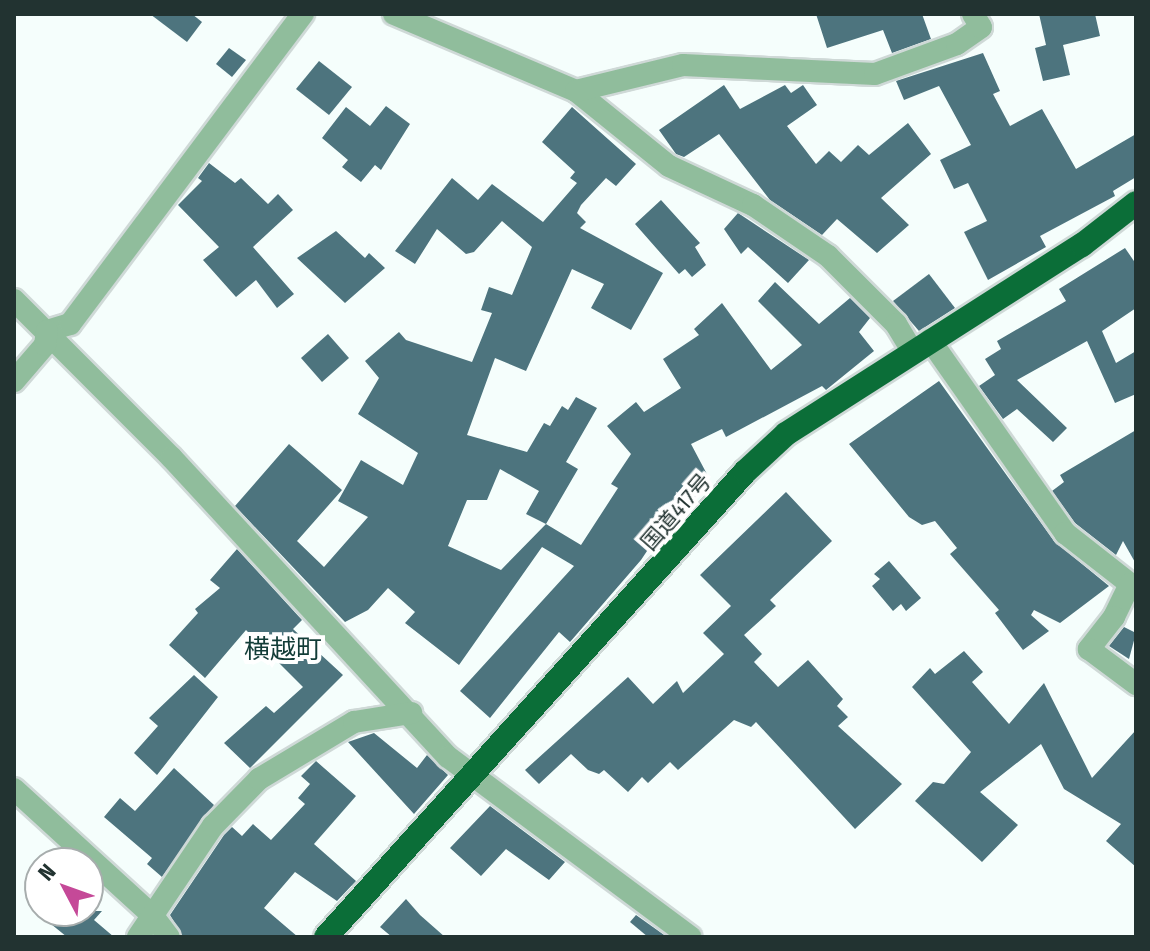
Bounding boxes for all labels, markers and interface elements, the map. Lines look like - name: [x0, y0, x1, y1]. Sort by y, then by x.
- street label: 国道417号: [636, 468, 716, 556]
- district label: 横越町: [244, 634, 322, 666]
- north arrow: [24, 847, 104, 927]
- text: N: [33, 858, 62, 886]

